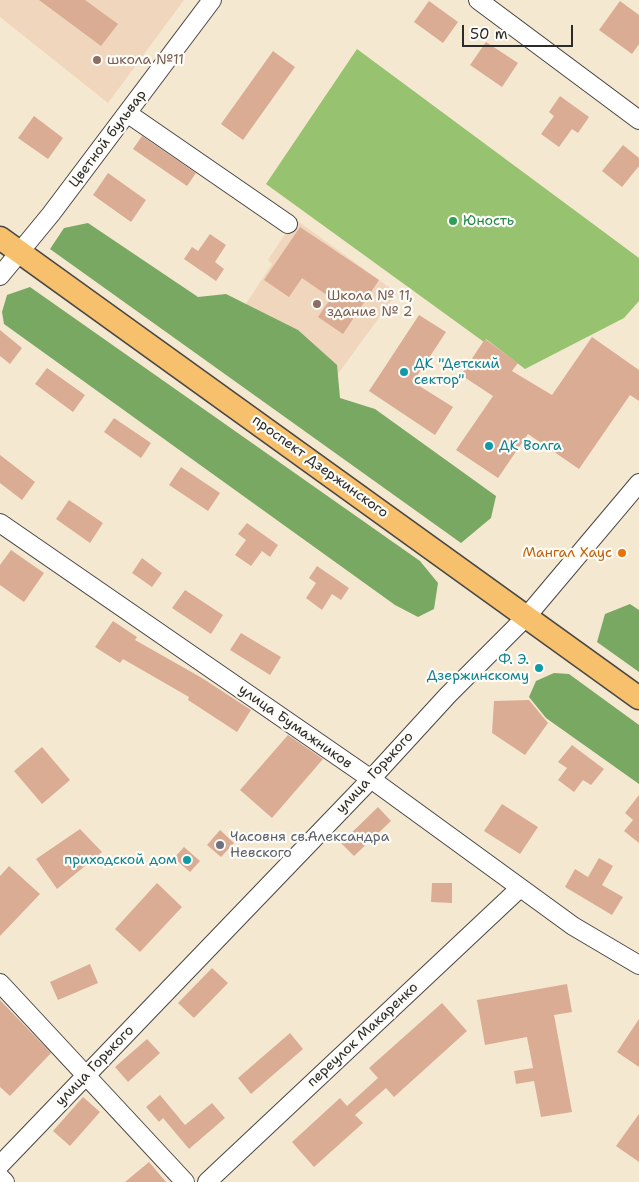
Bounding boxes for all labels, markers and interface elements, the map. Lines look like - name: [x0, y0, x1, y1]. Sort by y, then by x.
- scale bar: [464, 15, 575, 47]
- text: 50 m: [470, 24, 508, 44]
- place label: школа №11: [107, 52, 184, 68]
- marker: школа №11: [91, 54, 103, 66]
- street label: Цветной бульвар: [66, 87, 150, 191]
- place label: Юность: [463, 213, 514, 229]
- marker: Юность: [447, 215, 459, 227]
- place label: Школа № 11, здание № 2: [327, 288, 413, 321]
- marker: Школа № 11, здание № 2: [311, 298, 323, 310]
- place label: ДК "Детский сектор": [414, 356, 500, 388]
- marker: ДК "Детский сектор": [398, 366, 410, 378]
- street label: проспект Дзержинского: [249, 412, 391, 522]
- place label: ДК Волга: [499, 438, 562, 454]
- marker: ДК Волга: [483, 440, 495, 452]
- place label: Мангал Хаус: [522, 545, 612, 561]
- marker: Мангал Хаус: [616, 547, 628, 559]
- place label: Ф. Э. Дзержинскому: [427, 652, 529, 684]
- marker: Ф. Э. Дзержинскому: [533, 662, 545, 674]
- street label: улица Бумажников: [235, 681, 355, 773]
- street label: улица Горького: [333, 729, 417, 817]
- place label: Часовня св.Александра Невского: [230, 829, 389, 862]
- marker: Часовня св.Александра Невского: [214, 839, 226, 851]
- place label: приходской дом: [64, 852, 177, 868]
- marker: приходской дом: [181, 854, 193, 866]
- street label: переулок Макаренко: [304, 979, 422, 1091]
- street label: улица Горького: [52, 1022, 138, 1110]

